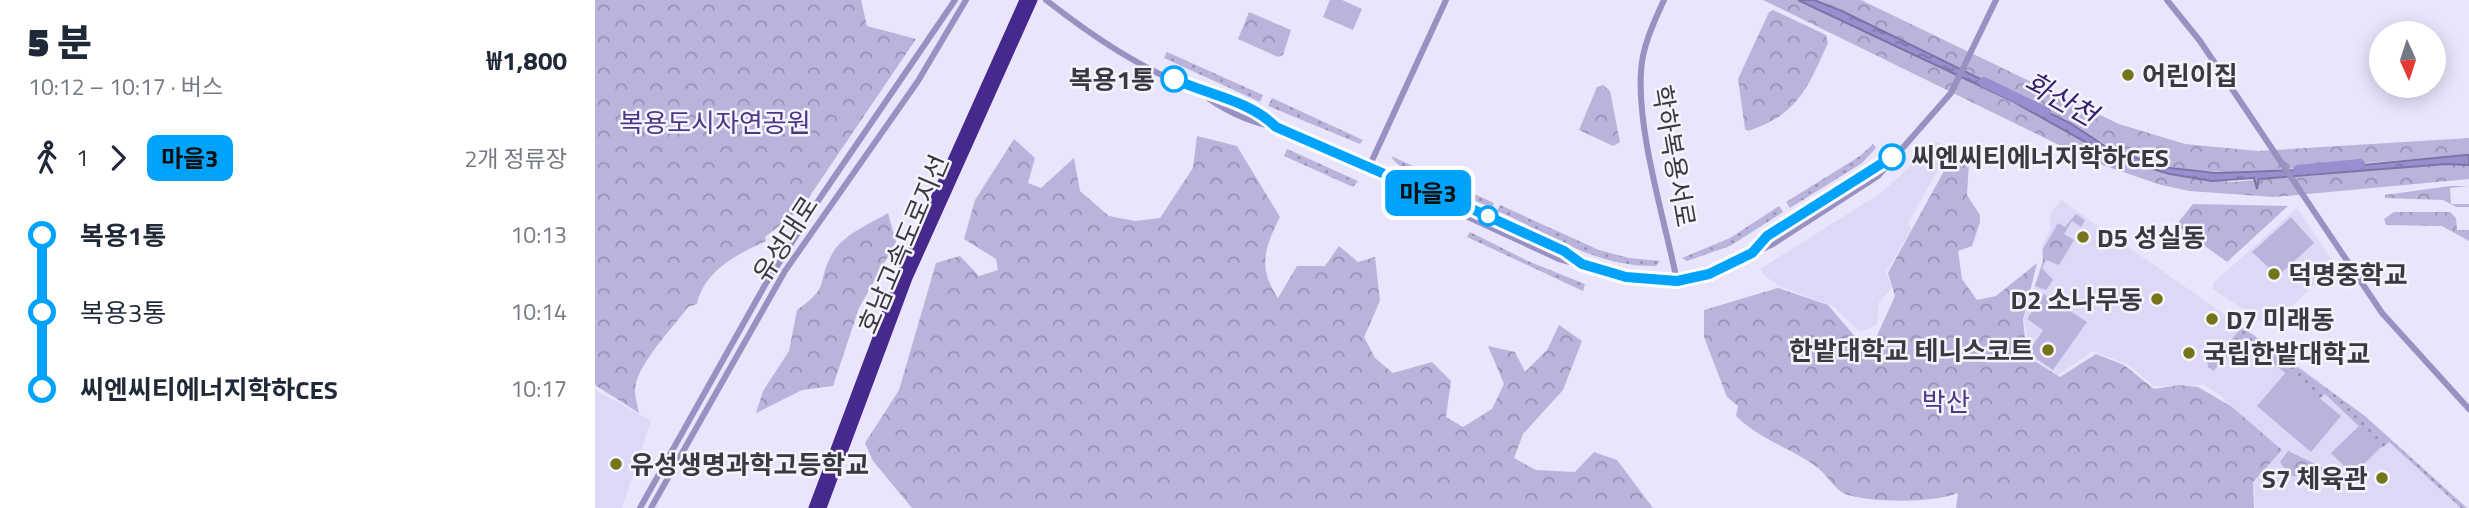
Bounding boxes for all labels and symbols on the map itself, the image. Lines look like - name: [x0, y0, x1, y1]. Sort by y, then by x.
- north arrow: [2369, 21, 2447, 98]
- place label: 어린이집: [2142, 56, 2238, 95]
- place label: 복용1통: [1069, 60, 1155, 99]
- water label: 화산천: [2017, 60, 2108, 138]
- marker: 복용1통: [1161, 66, 1187, 92]
- marker: 어린이집: [2120, 67, 2136, 83]
- street label: 학하복용서로: [1642, 82, 1706, 230]
- park label: 복용도시자연공원: [619, 103, 811, 142]
- place label: 씨엔씨티에너지학하CES: [1911, 138, 2169, 177]
- marker: 씨엔씨티에너지학하CES: [1879, 144, 1905, 170]
- street label: 호남고속도로지선: [848, 148, 958, 340]
- line badge: 마을3: [1388, 170, 1468, 216]
- street label: 유성대로: [743, 188, 827, 290]
- unlabelled marker: [1478, 206, 1498, 226]
- place label: D5 성실동: [2097, 218, 2206, 257]
- marker: D5 성실동: [2075, 229, 2091, 245]
- place label: 덕명중학교: [2288, 255, 2408, 294]
- marker: 덕명중학교: [2266, 266, 2282, 282]
- place label: D2 소나무동: [2010, 280, 2143, 319]
- marker: D2 소나무동: [2149, 291, 2165, 307]
- place label: D7 미래동: [2226, 300, 2335, 339]
- marker: D7 미래동: [2204, 311, 2220, 327]
- place label: 한밭대학교 테니스코트: [1789, 331, 2034, 370]
- place label: 국립한밭대학교: [2203, 334, 2370, 373]
- marker: 한밭대학교 테니스코트: [2040, 342, 2056, 358]
- marker: 국립한밭대학교: [2181, 345, 2197, 361]
- park label: 박산: [1922, 382, 1970, 421]
- place label: 유성생명과학고등학교: [630, 445, 869, 484]
- marker: 유성생명과학고등학교: [608, 456, 624, 472]
- place label: S7 체육관: [2262, 459, 2368, 498]
- marker: S7 체육관: [2374, 470, 2390, 486]

